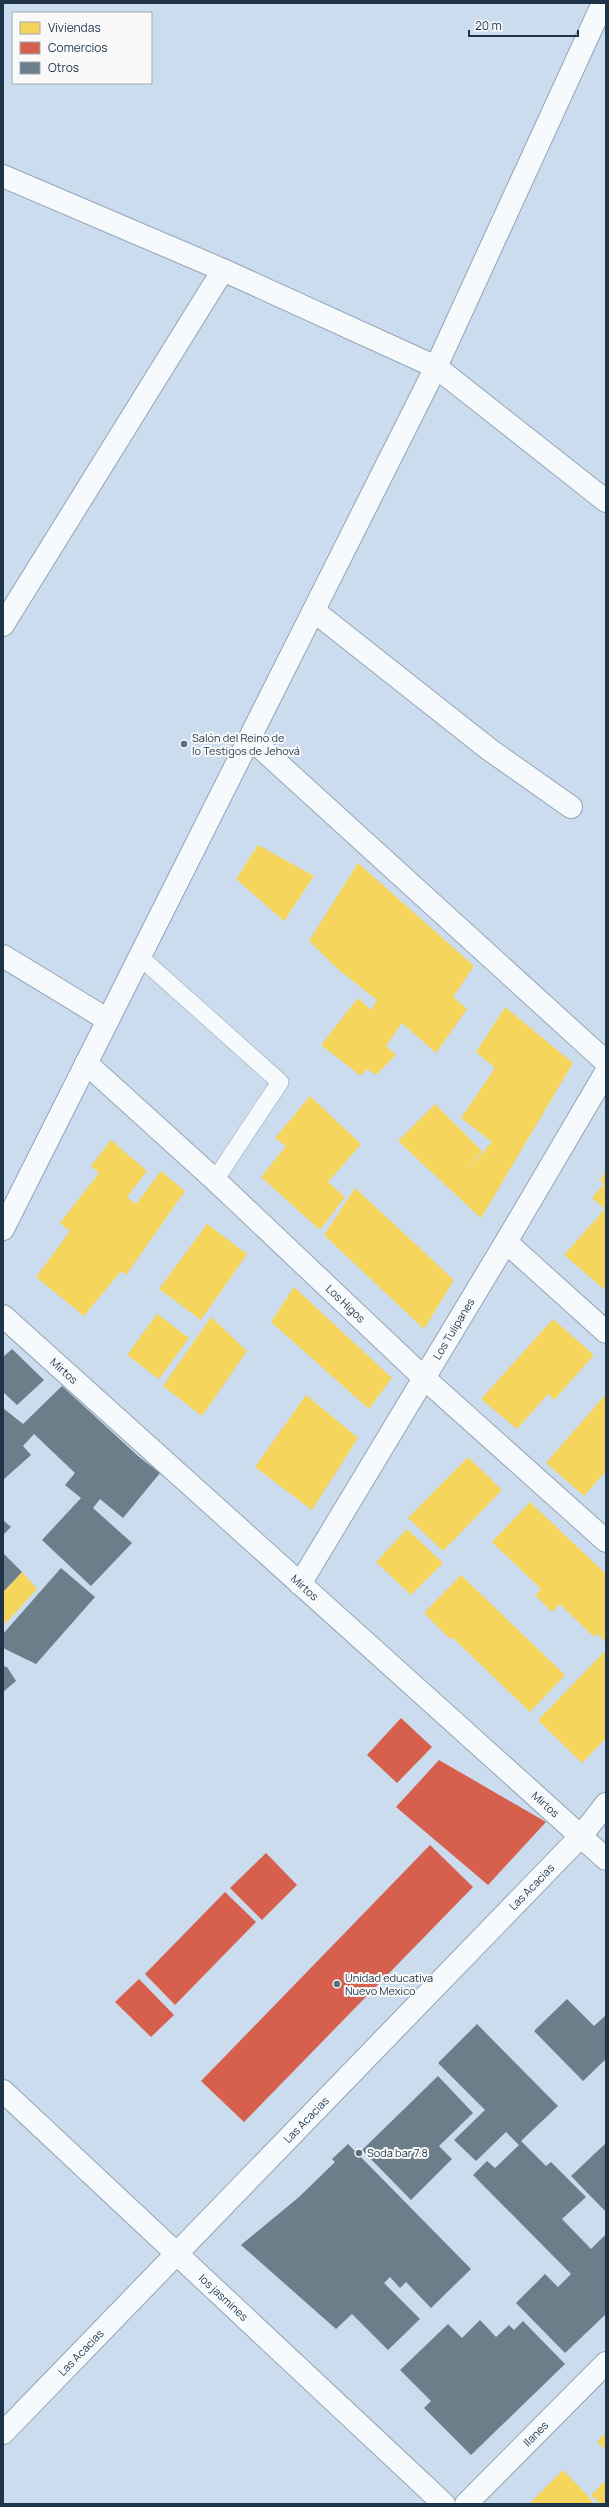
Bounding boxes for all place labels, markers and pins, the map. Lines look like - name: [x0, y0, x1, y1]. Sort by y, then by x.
- place label: Salón del Reino de lo Testigos de Jehová: [192, 730, 300, 758]
- marker: Salón del Reino de lo Testigos de Jehová: [179, 739, 189, 749]
- place label: Unidad educativa Nuevo Mexico: [345, 1970, 433, 1998]
- marker: Unidad educativa Nuevo Mexico: [332, 1979, 342, 1989]
- place label: Soda bar 7.8: [367, 2145, 428, 2160]
- marker: Soda bar 7.8: [354, 2148, 364, 2158]

